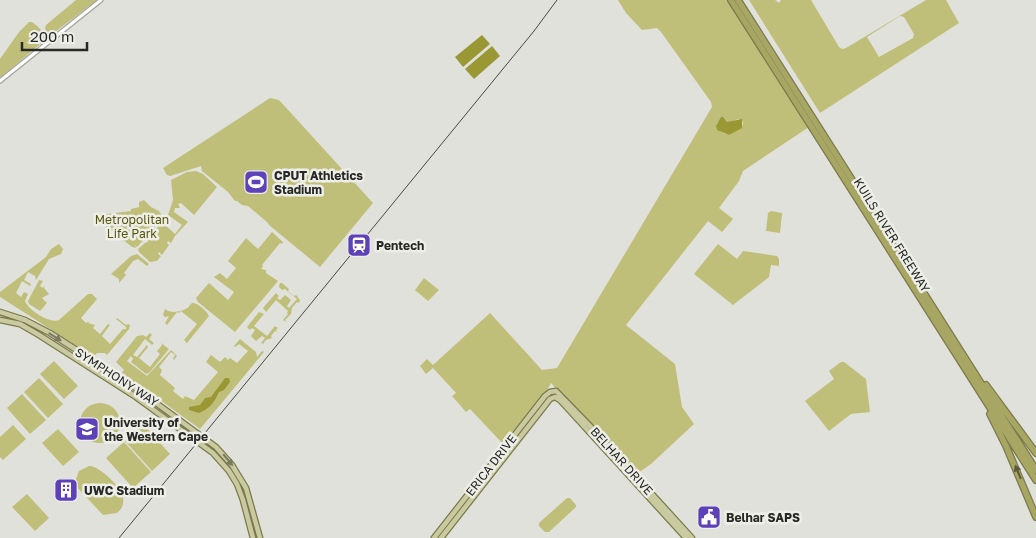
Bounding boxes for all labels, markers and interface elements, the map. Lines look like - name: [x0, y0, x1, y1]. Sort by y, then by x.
- scale bar: [22, 20, 88, 52]
- text: 200 m: [30, 27, 74, 45]
- place label: CPUT Athletics Stadium: [274, 168, 363, 197]
- sports icon: CPUT Athletics Stadium: [243, 169, 269, 195]
- street label: KUILS RIVER FREEWAY: [851, 175, 933, 295]
- park label: Metropolitan Life Park: [95, 212, 169, 241]
- station icon: Pentech: [346, 232, 372, 258]
- place label: Pentech: [376, 238, 424, 253]
- one-way arrow: [49, 332, 62, 342]
- street label: SYMPHONY WAY: [72, 344, 162, 410]
- place label: University of the Western Cape: [104, 415, 208, 444]
- school or university icon: University of the Western Cape: [74, 416, 100, 442]
- street label: BELHAR DRIVE: [588, 424, 656, 498]
- street label: ERICA DRIVE: [462, 431, 520, 499]
- one-way arrow: [222, 453, 233, 466]
- one-way arrow: [1013, 465, 1021, 479]
- building icon: UWC Stadium: [53, 477, 79, 503]
- place label: UWC Stadium: [84, 483, 164, 498]
- public building icon: Belhar SAPS: [696, 504, 722, 530]
- place label: Belhar SAPS: [726, 510, 800, 525]

